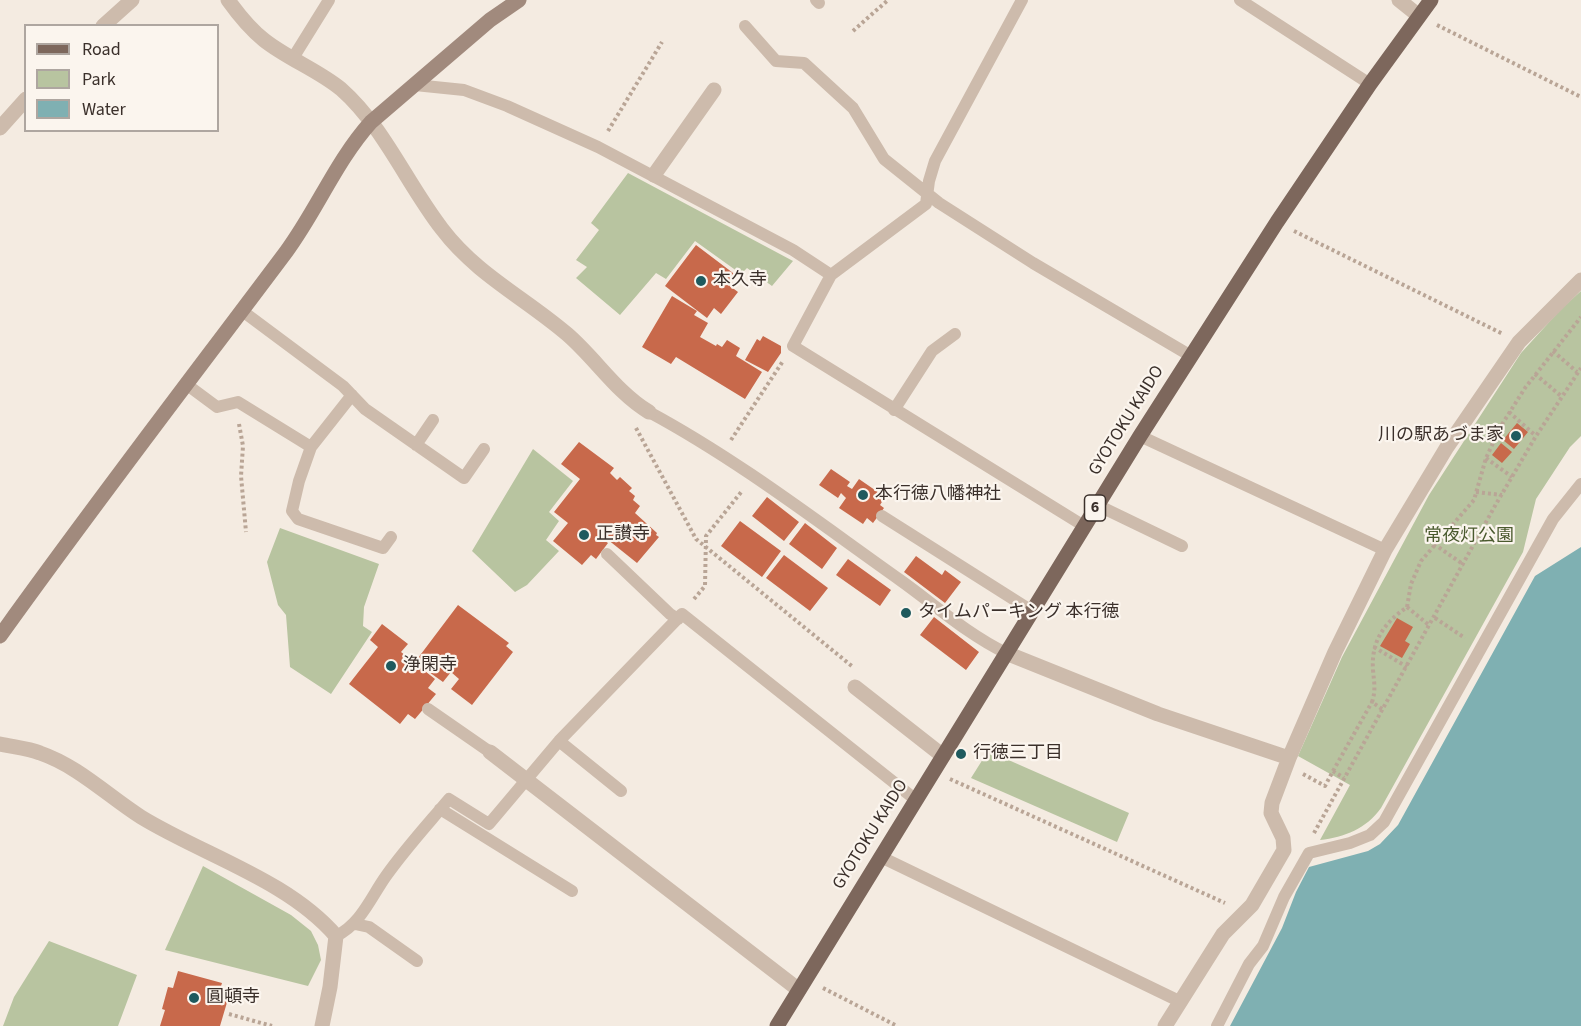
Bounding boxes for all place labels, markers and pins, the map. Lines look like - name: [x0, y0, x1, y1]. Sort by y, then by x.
- place label: 本久寺: [713, 270, 767, 292]
- marker: 本久寺: [694, 274, 708, 288]
- place label: 川の駅あづま家: [1378, 425, 1504, 447]
- marker: 川の駅あづま家: [1509, 429, 1523, 443]
- place label: 本行徳八幡神社: [875, 484, 1001, 506]
- marker: 本行徳八幡神社: [856, 488, 870, 502]
- place label: 正讃寺: [596, 524, 650, 546]
- marker: 正讃寺: [577, 528, 591, 542]
- place label: タイムパーキング 本行徳: [918, 602, 1120, 624]
- marker: タイムパーキング 本行徳: [899, 606, 913, 620]
- place label: 浄閑寺: [403, 655, 457, 677]
- marker: 浄閑寺: [384, 659, 398, 673]
- place label: 行徳三丁目: [973, 743, 1063, 765]
- marker: 行徳三丁目: [954, 747, 968, 761]
- place label: 圓頓寺: [206, 987, 260, 1009]
- marker: 圓頓寺: [187, 991, 201, 1005]

